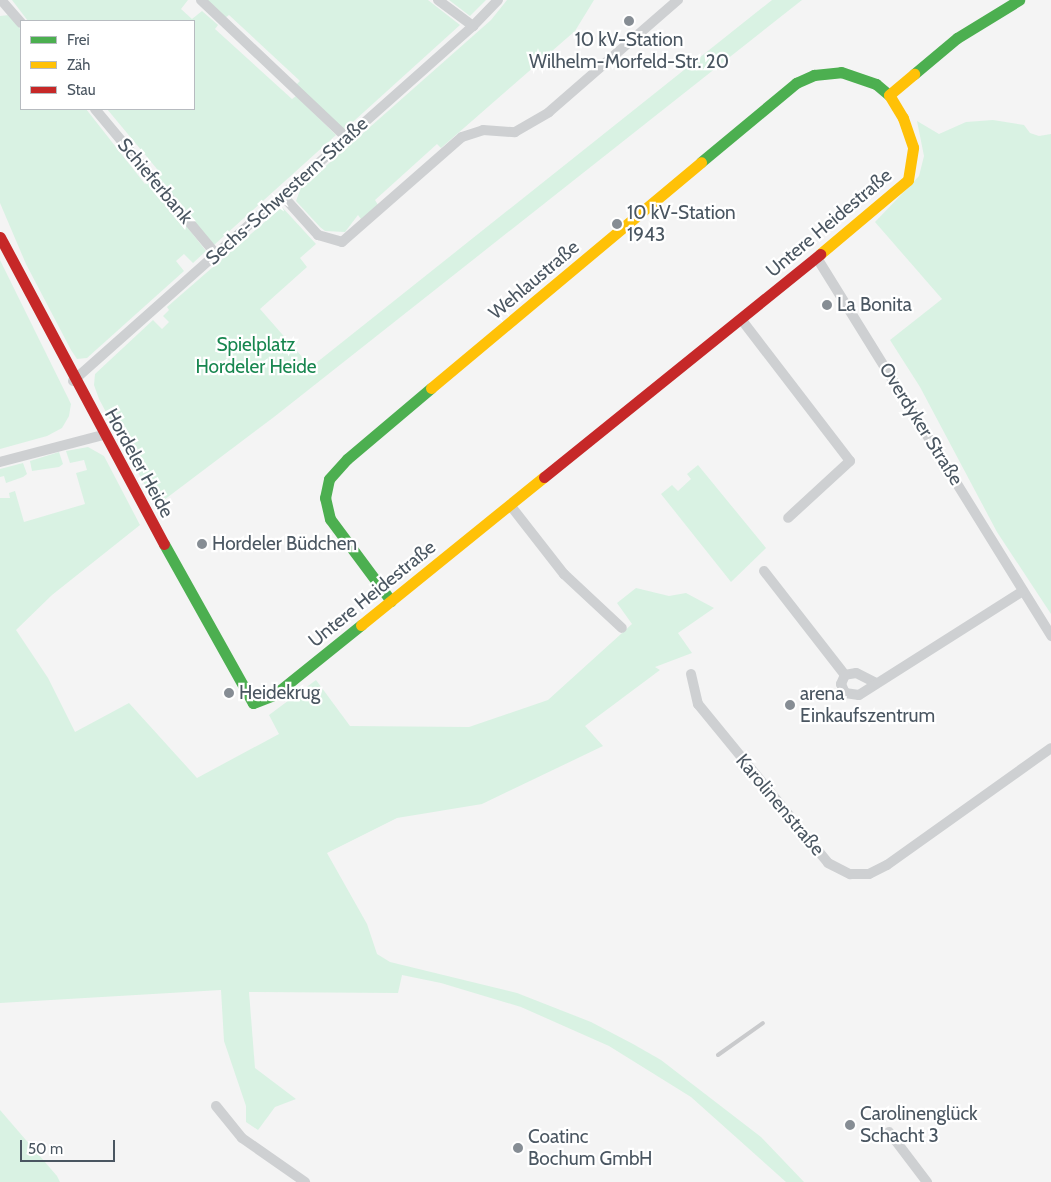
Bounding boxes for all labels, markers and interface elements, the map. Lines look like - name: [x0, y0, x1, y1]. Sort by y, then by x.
- marker: 10 kV-Station Wilhelm-Morfeld-Str. 20: [623, 15, 635, 27]
- legend: [20, 20, 195, 110]
- place label: 10 kV-Station Wilhelm-Morfeld-Str. 20: [529, 29, 729, 73]
- text: Frei: [67, 31, 90, 49]
- text: Zäh: [67, 56, 90, 74]
- text: Stau: [67, 81, 96, 99]
- street label: Sechs-Schwestern-Straße: [201, 112, 373, 270]
- street label: Schieferbank: [113, 134, 197, 228]
- street label: Untere Heidestraße: [762, 164, 896, 282]
- place label: 10 kV-Station 1943: [627, 202, 736, 246]
- marker: 10 kV-Station 1943: [611, 218, 623, 230]
- street label: Wehlaustraße: [484, 236, 584, 324]
- place label: La Bonita: [837, 294, 912, 316]
- marker: La Bonita: [821, 299, 833, 311]
- park label: Spielplatz Hordeler Heide: [195, 334, 317, 378]
- street label: Overdyker Straße: [874, 358, 968, 490]
- street label: Hordeler Heide: [100, 404, 178, 522]
- place label: Hordeler Büdchen: [212, 533, 357, 555]
- street label: Untere Heidestraße: [304, 536, 440, 652]
- marker: Hordeler Büdchen: [196, 538, 208, 550]
- place label: Heidekrug: [239, 682, 320, 704]
- place label: arena Einkaufszentrum: [800, 683, 935, 727]
- marker: Heidekrug: [223, 687, 235, 699]
- marker: arena Einkaufszentrum: [784, 699, 796, 711]
- street label: Karolinenstraße: [731, 750, 829, 860]
- place label: Carolinenglück Schacht 3: [860, 1103, 978, 1147]
- marker: Carolinenglück Schacht 3: [844, 1119, 856, 1131]
- place label: Coatinc Bochum GmbH: [528, 1126, 653, 1170]
- scale bar: [22, 1130, 118, 1162]
- text: 50 m: [28, 1140, 63, 1158]
- marker: Coatinc Bochum GmbH: [512, 1142, 524, 1154]

